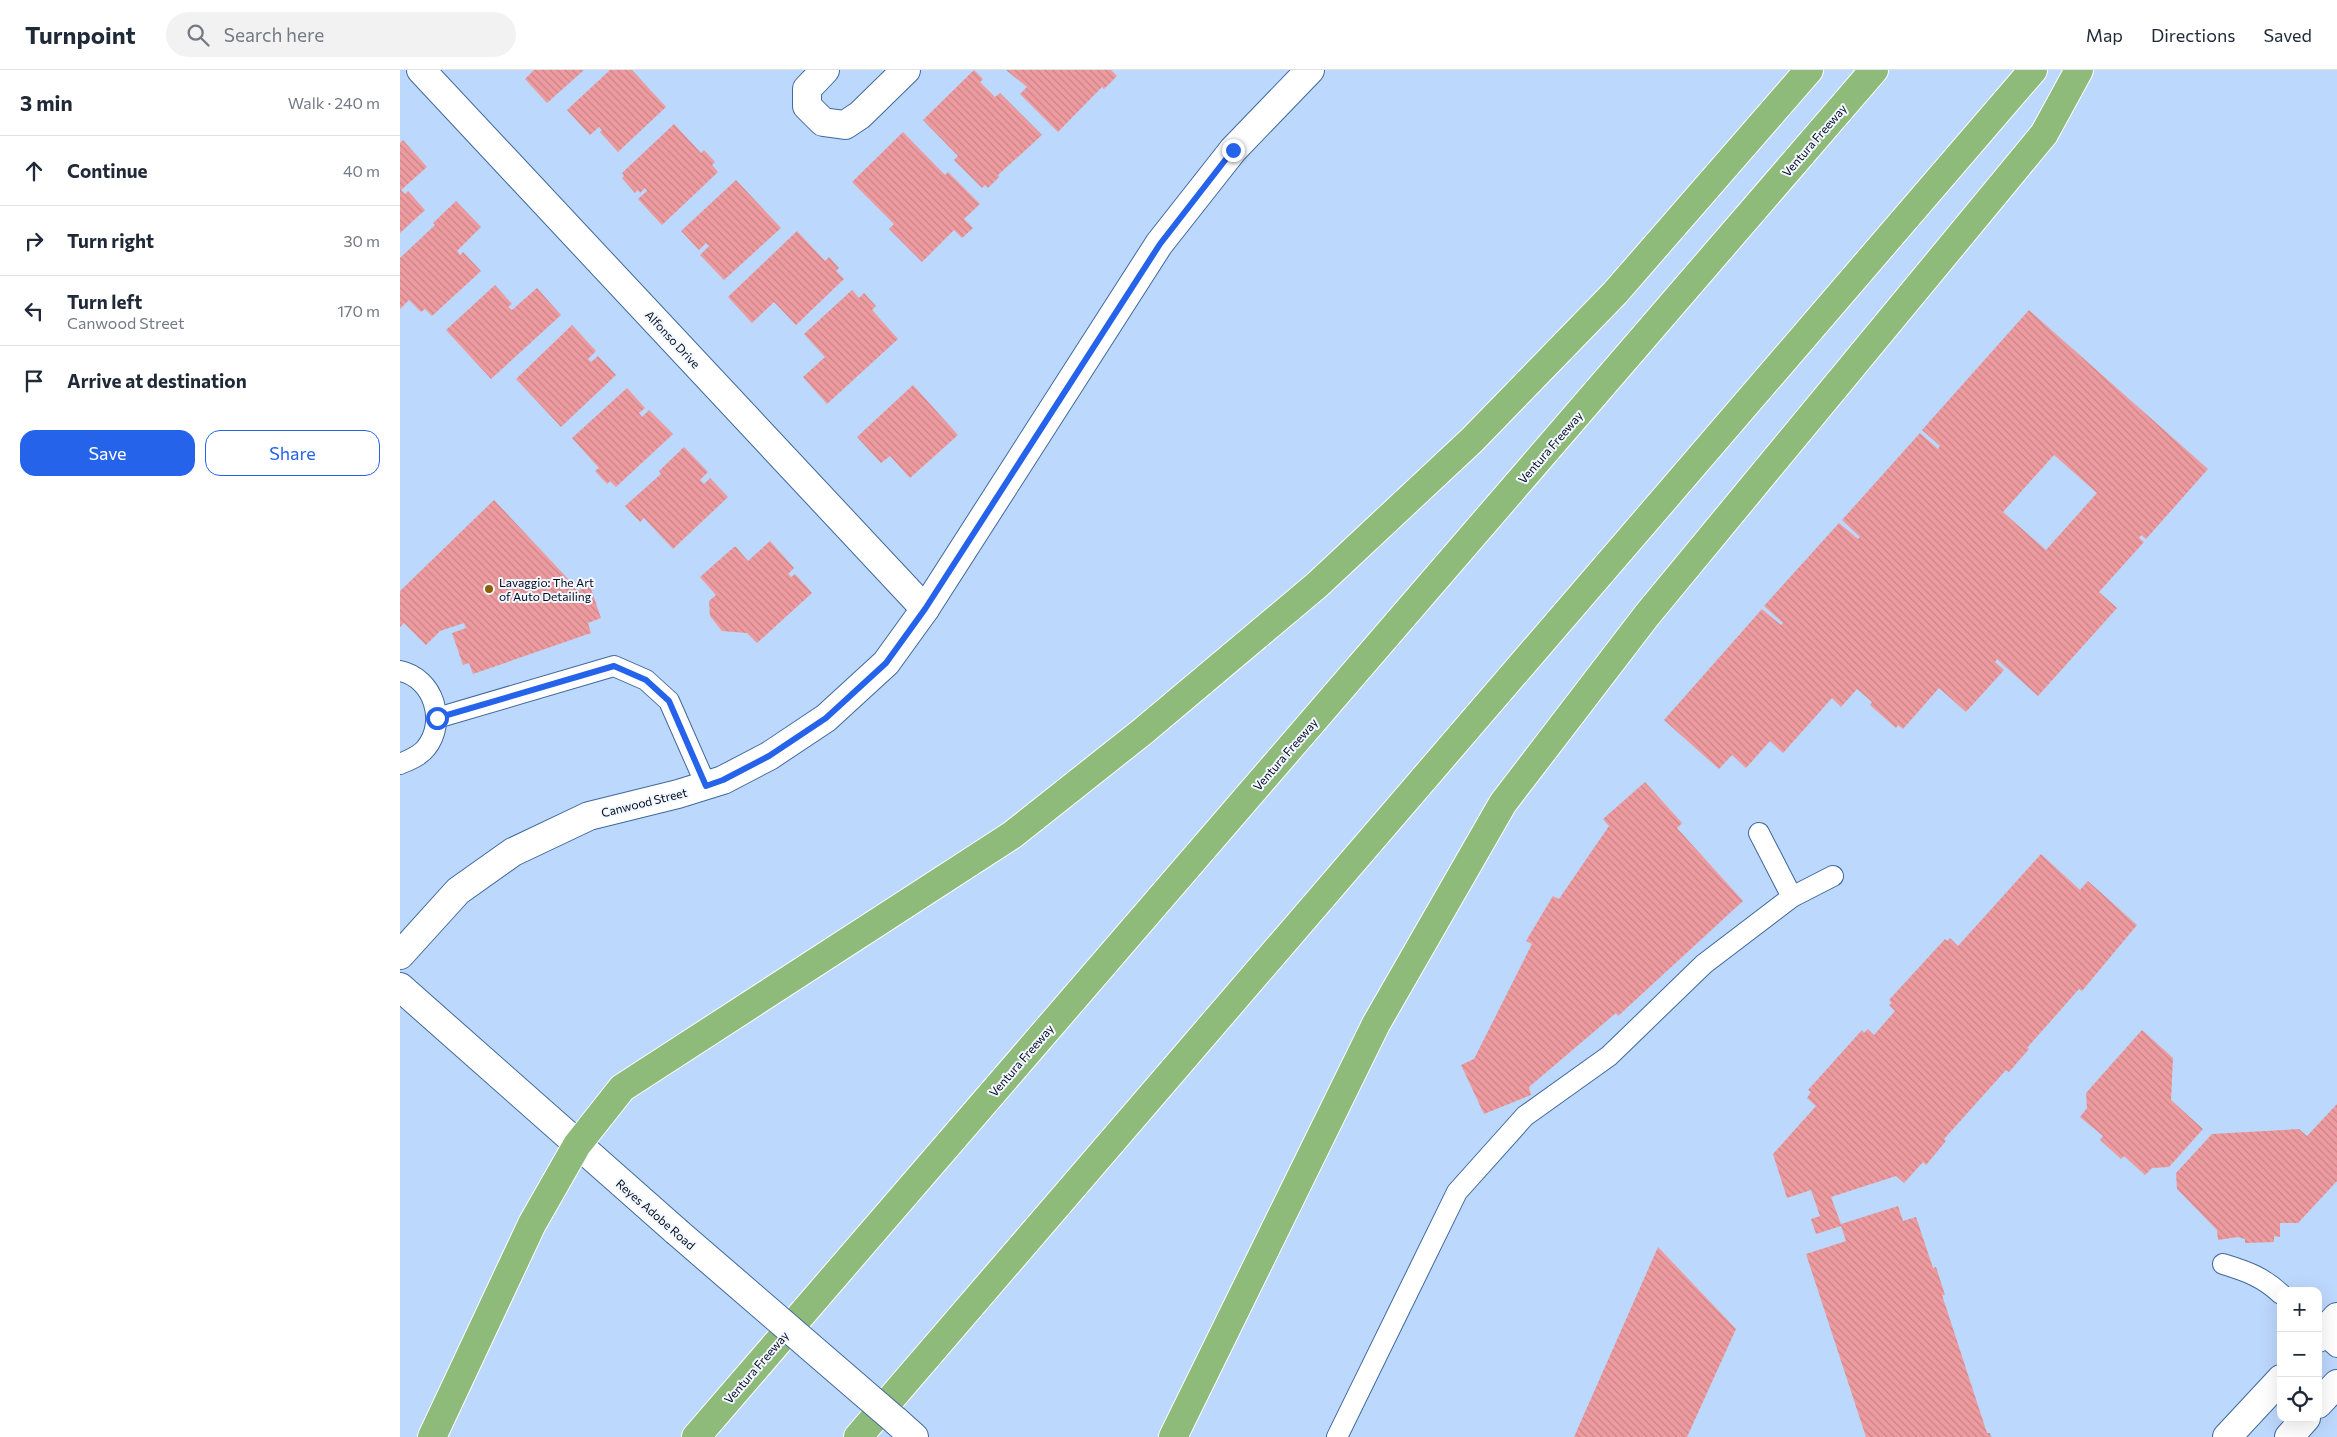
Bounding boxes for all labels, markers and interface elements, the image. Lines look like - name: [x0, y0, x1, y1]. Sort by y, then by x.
- search box: [166, 12, 516, 57]
- text: Turnpoint: [25, 20, 136, 49]
- icon: search: [184, 21, 212, 49]
- text: Search here: [224, 23, 324, 46]
- text: Map: [2086, 24, 2123, 46]
- text: Directions: [2151, 24, 2235, 46]
- text: Saved: [2263, 24, 2312, 46]
- text: 3 min: [20, 90, 73, 115]
- text: Walk · 240 m: [288, 93, 380, 112]
- street label: Ventura Freeway: [1779, 101, 1849, 179]
- route end: [1222, 139, 1245, 162]
- icon: ahead: [20, 157, 48, 185]
- text: Continue: [67, 159, 147, 182]
- text: 40 m: [343, 161, 380, 180]
- icon: right: [20, 227, 48, 255]
- text: Turn right: [67, 229, 154, 252]
- text: 30 m: [343, 231, 380, 250]
- text: Turn left: [67, 290, 142, 313]
- icon: left: [20, 297, 48, 325]
- text: 170 m: [337, 301, 380, 320]
- street label: Alfonso Drive: [643, 307, 703, 371]
- text: Canwood Street: [67, 313, 184, 332]
- icon: arrive: [20, 367, 48, 395]
- text: Arrive at destination: [67, 369, 247, 392]
- street label: Ventura Freeway: [1515, 408, 1585, 486]
- button: Save: [20, 430, 195, 476]
- button: Share: [205, 430, 380, 476]
- place label: Lavaggio: The Art of Auto Detailing: [499, 575, 594, 603]
- marker: Lavaggio: The Art of Auto Detailing: [483, 583, 495, 595]
- route start: [426, 707, 449, 730]
- street label: Ventura Freeway: [1250, 715, 1320, 793]
- street label: Canwood Street: [600, 785, 689, 819]
- street label: Ventura Freeway: [986, 1021, 1056, 1099]
- street label: Reyes Adobe Road: [614, 1176, 698, 1252]
- map controls: [2277, 1287, 2322, 1422]
- button: +: [2277, 1287, 2322, 1332]
- street label: Ventura Freeway: [721, 1328, 791, 1406]
- button: −: [2277, 1332, 2322, 1377]
- button: locate: [2277, 1377, 2322, 1422]

